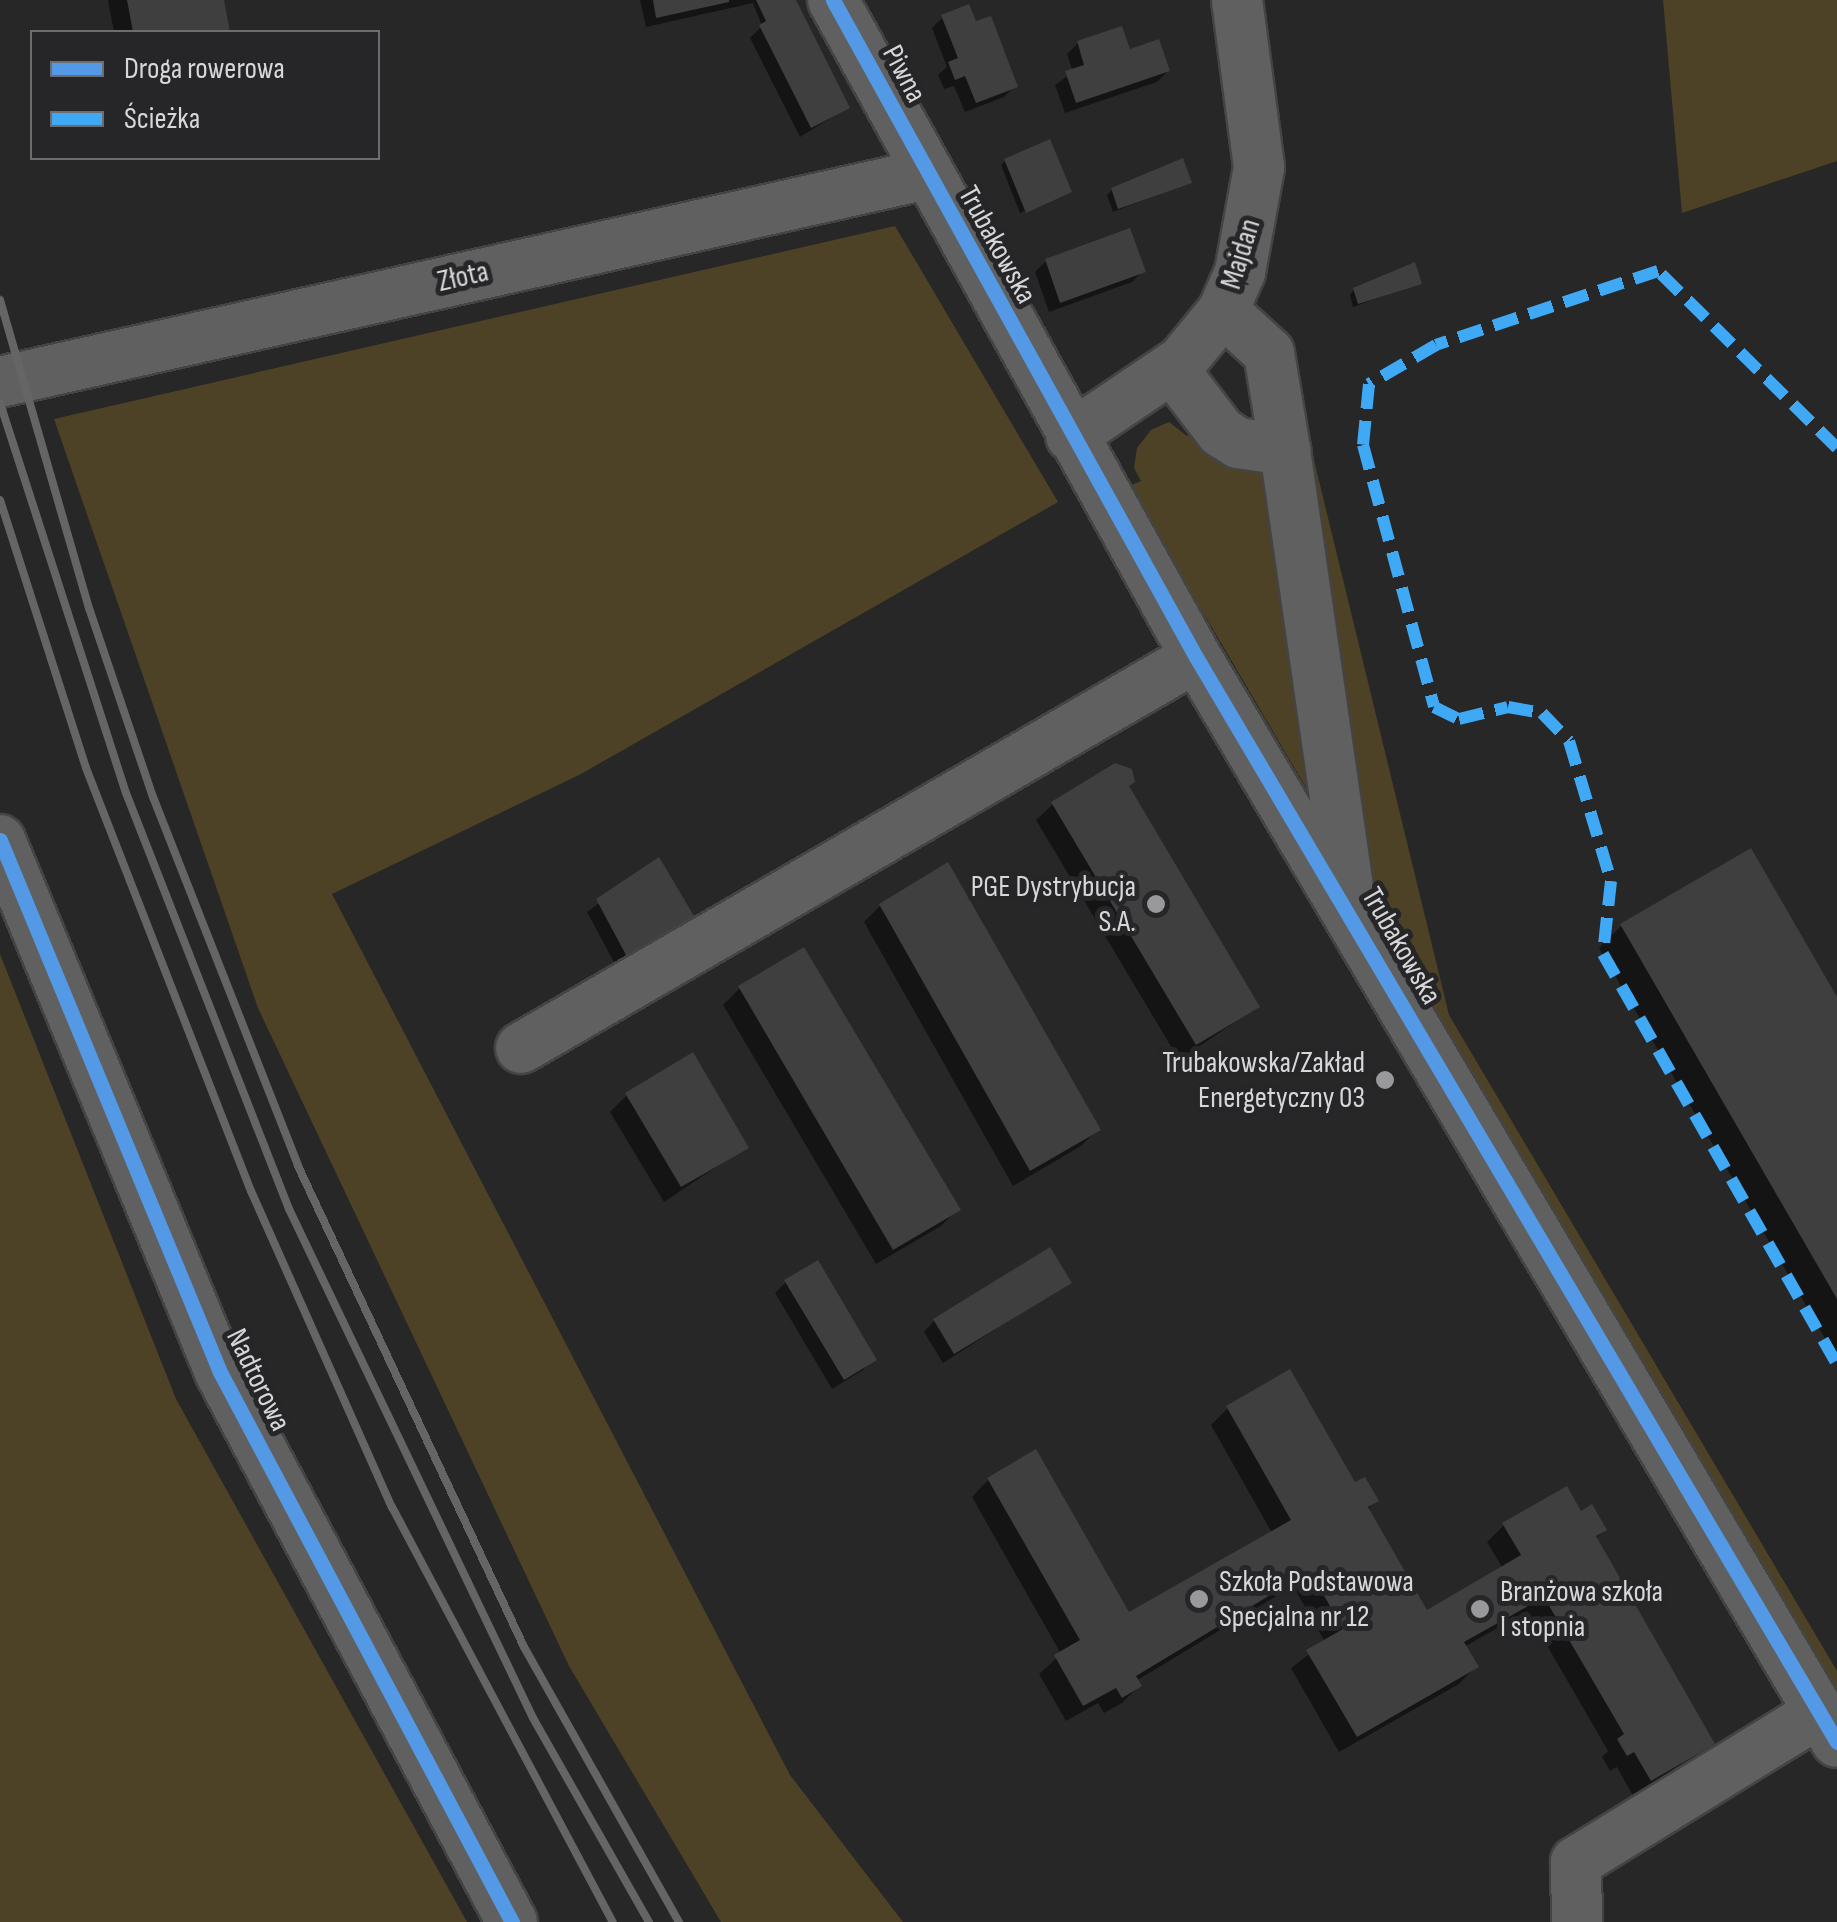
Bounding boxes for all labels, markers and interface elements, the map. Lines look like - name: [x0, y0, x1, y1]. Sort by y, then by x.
- legend: [30, 30, 380, 160]
- street label: Piwna: [874, 39, 934, 109]
- text: Droga rowerowa: [124, 51, 285, 87]
- text: Ścieżka: [124, 101, 200, 137]
- street label: Trubakowska: [950, 180, 1044, 310]
- street label: Majdan: [1213, 214, 1269, 294]
- street label: Złota: [434, 254, 492, 300]
- place label: PGE Dystrybucja S.A.: [971, 869, 1136, 940]
- street label: Trubakowska: [1353, 881, 1449, 1011]
- marker: PGE Dystrybucja S.A.: [1145, 893, 1167, 915]
- place label: Trubakowska/Zakład Energetyczny 03: [1162, 1045, 1365, 1116]
- marker: Trubakowska/Zakład Energetyczny 03: [1374, 1069, 1396, 1091]
- street label: Nadtorowa: [218, 1323, 298, 1437]
- place label: Szkoła Podstawowa Specjalna nr 12: [1219, 1564, 1414, 1634]
- place label: Branżowa szkoła I stopnia: [1500, 1574, 1663, 1644]
- marker: Szkoła Podstawowa Specjalna nr 12: [1188, 1588, 1210, 1610]
- marker: Branżowa szkoła I stopnia: [1469, 1598, 1491, 1620]

